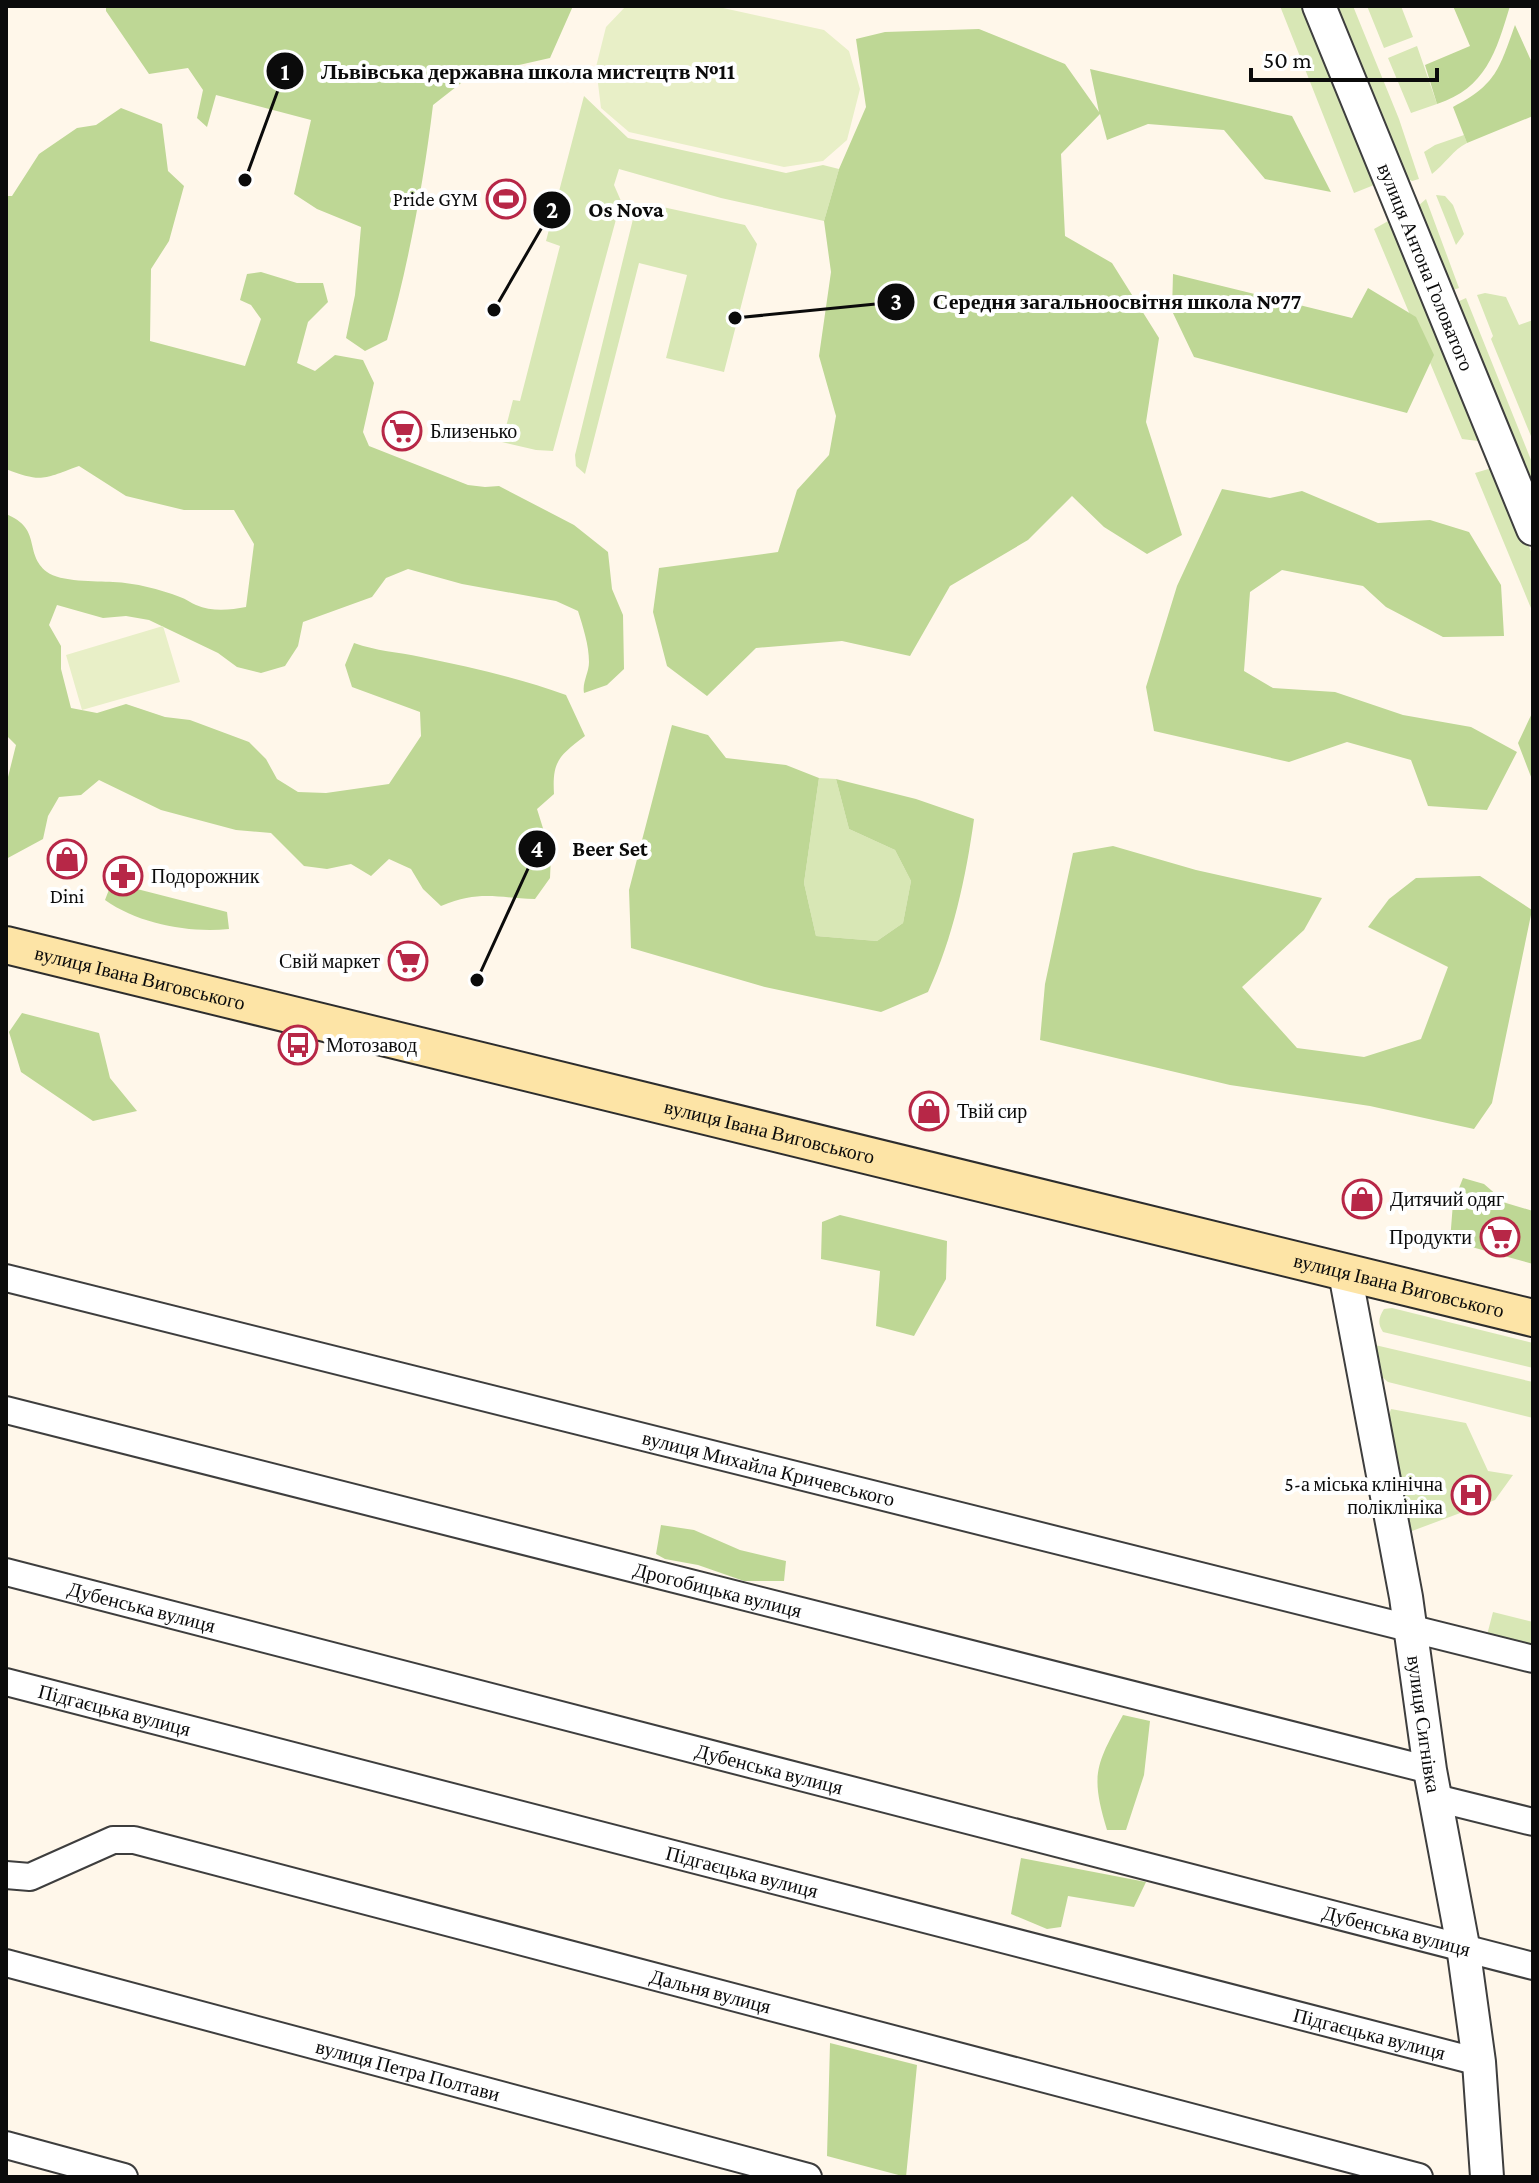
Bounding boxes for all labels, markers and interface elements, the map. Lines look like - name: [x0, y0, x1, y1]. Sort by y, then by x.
- scale bar: [1251, 32, 1437, 82]
- text: 50 m: [1263, 46, 1312, 73]
- callout: Львівська державна школа мистецтв №11: [265, 48, 751, 94]
- text: 1: [281, 58, 290, 85]
- text: Львівська державна школа мистецтв №11: [321, 59, 735, 84]
- street label: вулиця Антона Головатого: [1373, 160, 1478, 374]
- sports icon: Pride GYM: [485, 178, 527, 220]
- callout: Os Nova: [532, 187, 680, 233]
- place label: Pride GYM: [393, 188, 478, 210]
- text: 2: [546, 196, 558, 223]
- text: Os Nova: [588, 197, 664, 222]
- callout: Середня загальноосвітня школа №77: [876, 279, 1317, 325]
- text: 3: [890, 288, 902, 315]
- text: Середня загальноосвітня школа №77: [933, 289, 1301, 314]
- supermarket icon: Близенько: [381, 410, 423, 452]
- place label: Близенько: [430, 420, 517, 442]
- callout: Beer Set: [517, 826, 664, 872]
- text: 4: [531, 835, 544, 862]
- text: Beer Set: [572, 836, 649, 861]
- shop icon: Dini: [46, 838, 88, 880]
- pharmacy icon: Подорожник: [102, 855, 144, 897]
- place label: Подорожник: [151, 865, 260, 888]
- place label: Dini: [50, 885, 84, 907]
- supermarket icon: Свій маркет: [387, 940, 429, 982]
- street label: вулиця Івана Виговського: [33, 941, 248, 1014]
- place label: Свій маркет: [279, 950, 380, 973]
- bus stop icon: Мотозавод: [277, 1024, 319, 1066]
- place label: Мотозавод: [326, 1034, 417, 1057]
- shop icon: Твій сир: [908, 1090, 950, 1132]
- street label: вулиця Івана Виговського: [662, 1095, 877, 1168]
- place label: Твій сир: [957, 1100, 1027, 1123]
- shop icon: Дитячий одяг: [1341, 1178, 1383, 1220]
- place label: Дитячий одяг: [1390, 1188, 1504, 1211]
- supermarket icon: Продукти: [1479, 1216, 1521, 1258]
- place label: Продукти: [1389, 1226, 1472, 1249]
- street label: вулиця Івана Виговського: [1292, 1249, 1506, 1322]
- street label: вулиця Михайла Кричевського: [640, 1426, 897, 1510]
- place label: 5-а міська клінічна поліклініка: [1284, 1473, 1443, 1518]
- hospital icon: 5-а міська клінічна поліклініка: [1450, 1474, 1492, 1516]
- street label: Дрогобицька вулиця: [631, 1558, 804, 1622]
- street label: Дубенська вулиця: [65, 1577, 218, 1637]
- street label: вулиця Сигнівка: [1403, 1654, 1445, 1795]
- street label: Підгаєцька вулиця: [36, 1680, 193, 1740]
- street label: Дубенська вулиця: [693, 1739, 845, 1798]
- street label: Підгаєцька вулиця: [664, 1842, 820, 1902]
- street label: Дубенська вулиця: [1320, 1901, 1473, 1960]
- street label: Дальня вулиця: [648, 1965, 773, 2018]
- street label: Підгаєцька вулиця: [1291, 2004, 1448, 2064]
- street label: вулиця Петра Полтави: [314, 2035, 503, 2105]

